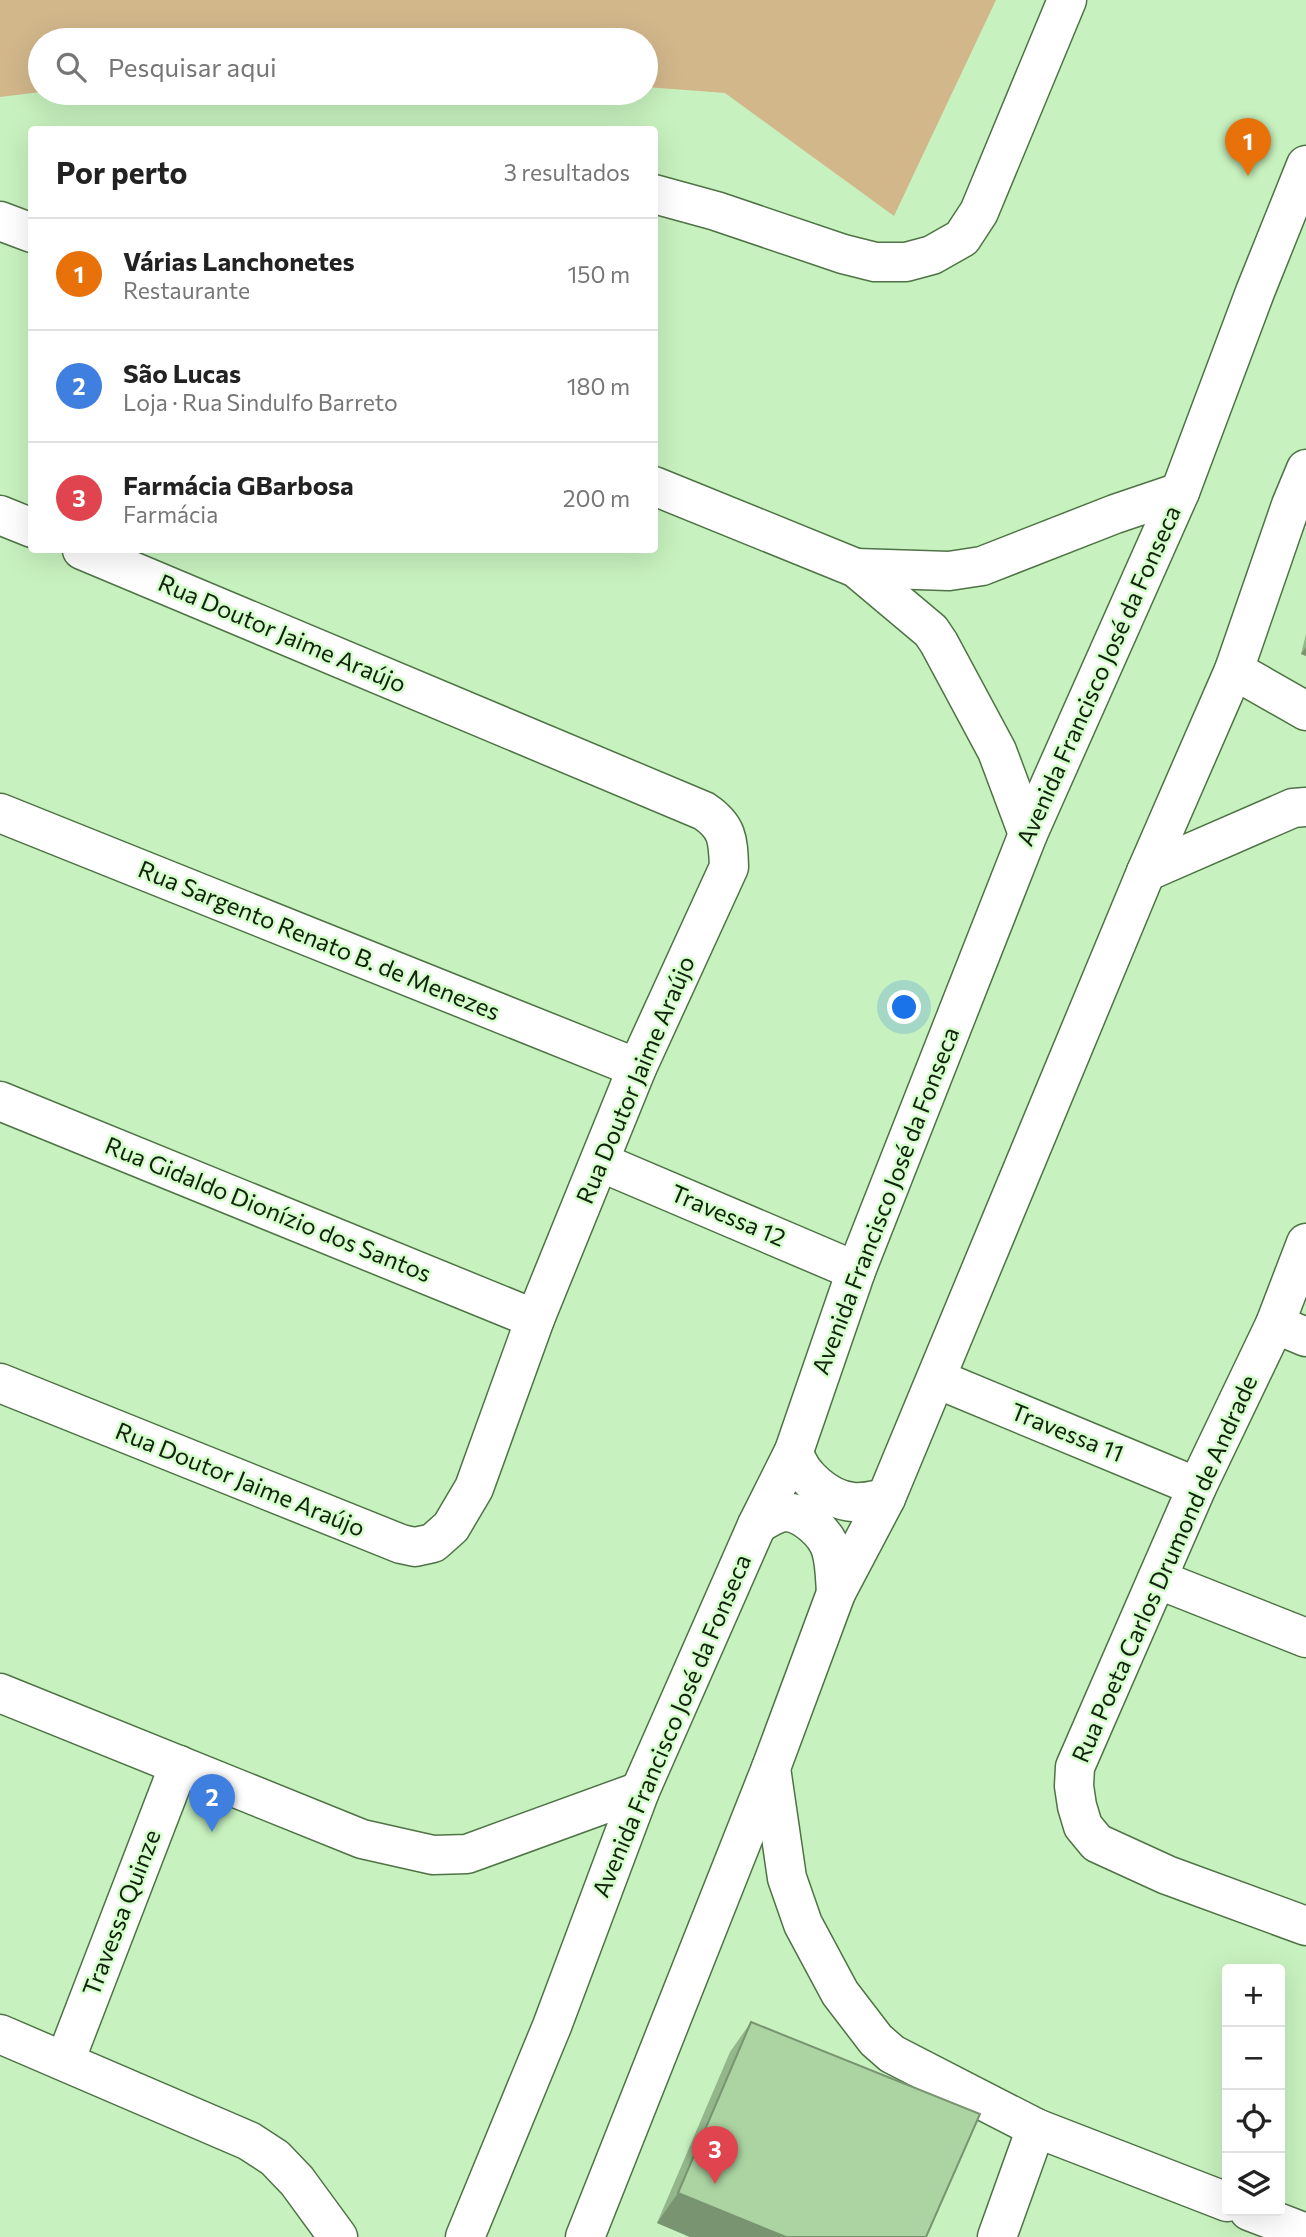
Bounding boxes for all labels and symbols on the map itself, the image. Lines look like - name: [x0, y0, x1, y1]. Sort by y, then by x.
- pin: 1: [1225, 118, 1271, 176]
- street label: Avenida Francisco José da Fonseca: [1009, 501, 1186, 850]
- street label: Rua Doutor Jaime Araújo: [154, 567, 411, 698]
- street label: Rua Sargento Renato B. de Menezes: [134, 854, 505, 1026]
- street label: Rua Doutor Jaime Araújo: [569, 951, 700, 1208]
- your location: [887, 990, 921, 1024]
- street label: Avenida Francisco José da Fonseca: [805, 1023, 964, 1378]
- street label: Rua Gidaldo Dionízio dos Santos: [101, 1130, 436, 1287]
- street label: Travessa 12: [667, 1177, 790, 1252]
- street label: Rua Poeta Carlos Drumond de Andrade: [1065, 1370, 1263, 1767]
- street label: Travessa 11: [1007, 1396, 1128, 1467]
- street label: Rua Doutor Jaime Araújo: [112, 1415, 369, 1542]
- street label: Avenida Francisco José da Fonseca: [585, 1550, 756, 1901]
- pin: 2: [189, 1774, 235, 1832]
- street label: Travessa Quinze: [76, 1825, 166, 2000]
- pin: 3: [692, 2126, 738, 2184]

